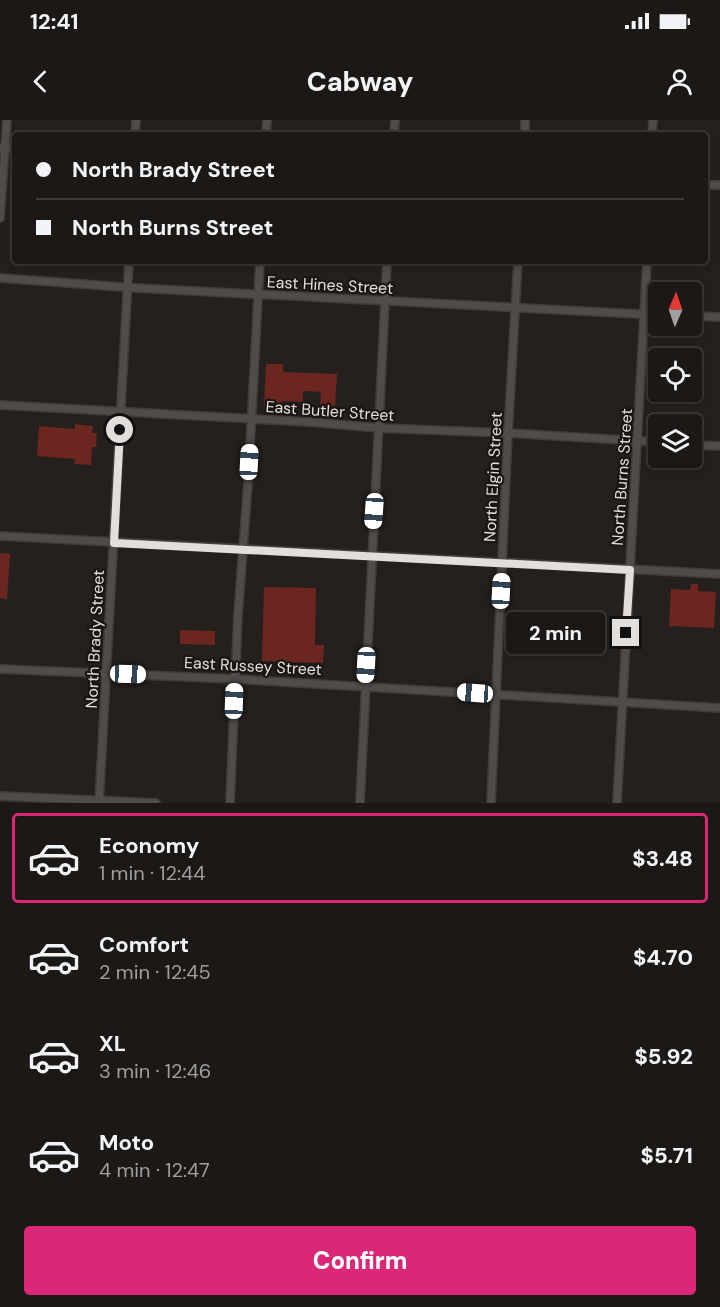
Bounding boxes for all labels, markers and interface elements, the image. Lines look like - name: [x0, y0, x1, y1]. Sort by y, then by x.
- text: 12:41: [30, 7, 79, 36]
- text: Cabway: [307, 64, 413, 99]
- icon: back: [24, 65, 57, 98]
- icon: person: [663, 65, 696, 98]
- text: North Brady Street: [72, 155, 275, 184]
- text: North Burns Street: [72, 213, 273, 242]
- street label: East Hines Street: [266, 271, 394, 299]
- north arrow: [648, 282, 702, 336]
- map controls: [648, 282, 702, 468]
- button: locate: [648, 348, 702, 402]
- street label: East Butler Street: [265, 396, 395, 426]
- street label: North Burns Street: [607, 408, 637, 546]
- street label: North Elgin Street: [479, 411, 507, 543]
- button: layers: [648, 414, 702, 468]
- route start: [106, 416, 133, 443]
- car: [239, 444, 259, 480]
- car: [364, 492, 384, 530]
- street label: North Brady Street: [81, 569, 109, 709]
- car: [491, 573, 511, 609]
- callout: 2 min: [506, 612, 605, 654]
- route end: [612, 619, 639, 646]
- text: 2 min: [529, 620, 582, 646]
- car: [356, 647, 376, 683]
- street label: East Russey Street: [184, 652, 322, 680]
- car: [110, 664, 146, 684]
- car: [224, 683, 244, 719]
- car: [456, 683, 494, 703]
- icon: car: [27, 831, 81, 885]
- text: Economy: [99, 831, 199, 860]
- text: $3.48: [632, 844, 693, 873]
- text: 1 min · 12:44: [99, 860, 205, 886]
- icon: car: [27, 930, 81, 984]
- text: Comfort: [99, 930, 189, 959]
- text: $4.70: [633, 943, 693, 972]
- text: 2 min · 12:45: [99, 959, 211, 985]
- icon: car: [27, 1029, 81, 1083]
- text: XL: [99, 1029, 126, 1058]
- text: $5.92: [634, 1042, 693, 1071]
- text: 3 min · 12:46: [99, 1058, 211, 1084]
- icon: car: [27, 1128, 81, 1182]
- text: Moto: [99, 1128, 154, 1157]
- text: $5.71: [641, 1141, 693, 1170]
- text: 4 min · 12:47: [99, 1157, 210, 1183]
- button: Confirm: [24, 1226, 696, 1295]

